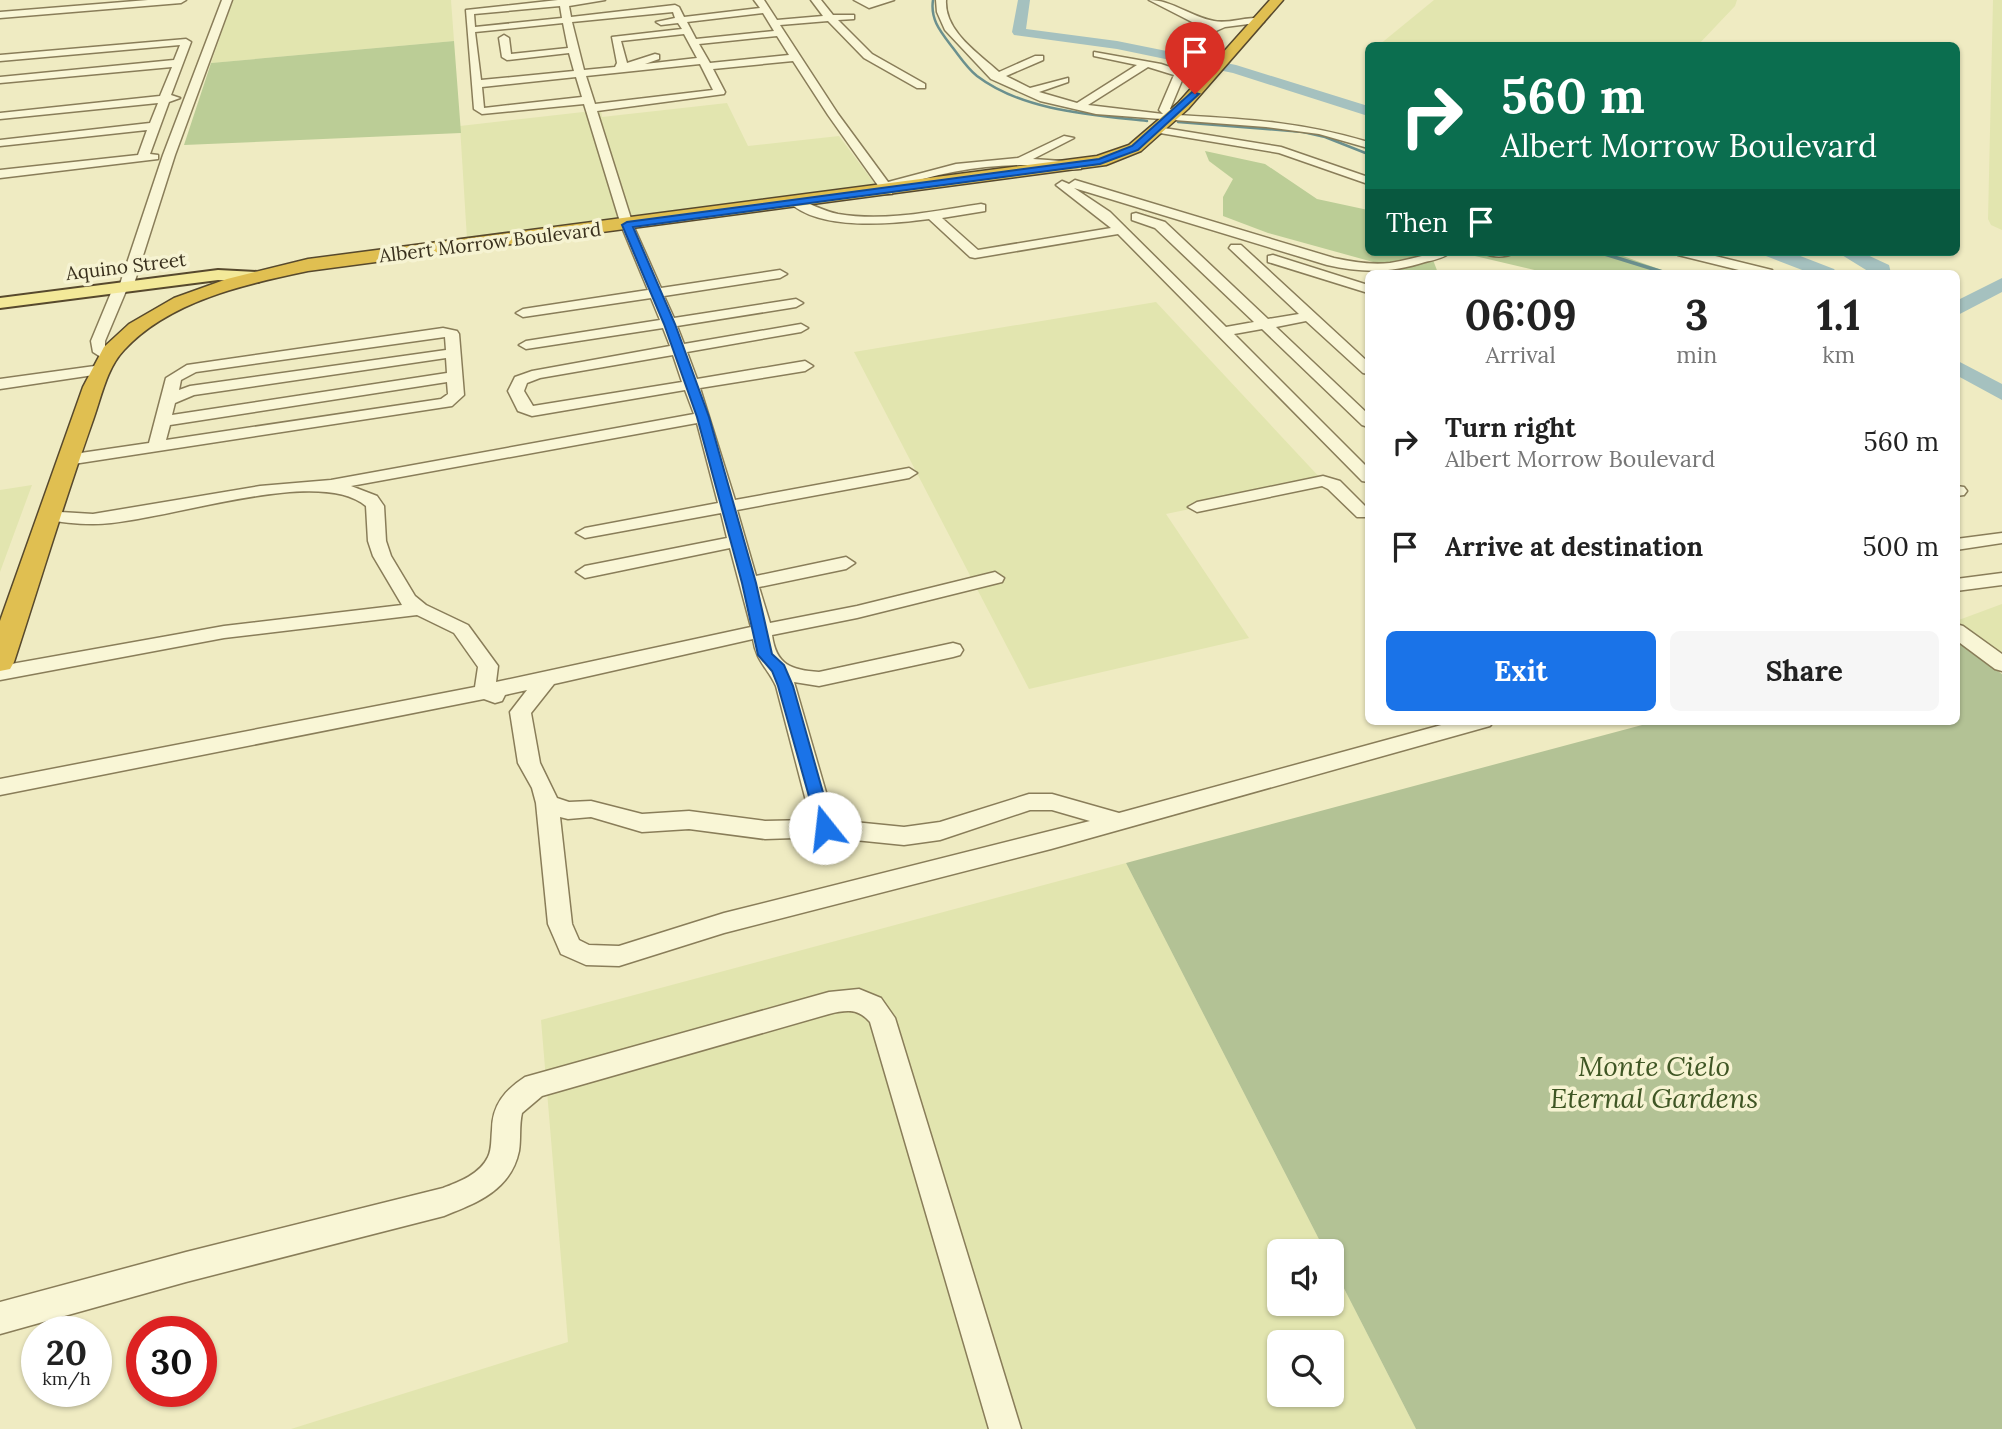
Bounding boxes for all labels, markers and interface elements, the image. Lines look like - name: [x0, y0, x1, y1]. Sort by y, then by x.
- pin: [1165, 22, 1225, 94]
- icon: arrive: [1176, 33, 1214, 71]
- text: 560 m: [1501, 64, 1645, 126]
- icon: right: [1386, 70, 1477, 161]
- text: Albert Morrow Boulevard: [1501, 125, 1877, 166]
- icon: arrive: [1462, 203, 1500, 241]
- text: Then: [1386, 206, 1448, 239]
- street label: Albert Morrow Boulevard: [377, 216, 602, 268]
- street label: Aquino Street: [63, 247, 188, 285]
- text: 06:09: [1464, 288, 1577, 342]
- text: 3: [1685, 288, 1708, 342]
- text: 1.1: [1817, 288, 1861, 342]
- text: Arrival: [1485, 340, 1556, 369]
- text: min: [1676, 340, 1717, 369]
- text: km: [1822, 340, 1855, 369]
- text: Turn right: [1445, 411, 1576, 444]
- icon: right: [1386, 423, 1424, 461]
- text: 560 m: [1864, 425, 1939, 458]
- text: Albert Morrow Boulevard: [1445, 444, 1715, 473]
- icon: arrive: [1386, 528, 1424, 566]
- text: Arrive at destination: [1445, 530, 1703, 563]
- text: 500 m: [1862, 530, 1939, 563]
- button: Exit: [1386, 631, 1656, 711]
- button: Share: [1670, 631, 1939, 711]
- position arrow: [788, 791, 862, 865]
- park label: Monte Cielo Eternal Gardens: [1550, 1048, 1758, 1116]
- map controls: [1267, 1239, 1344, 1407]
- button: sound: [1267, 1239, 1344, 1316]
- speed limit sign: 30: [126, 1316, 217, 1407]
- text: 20: [46, 1330, 87, 1375]
- button: search: [1267, 1330, 1344, 1407]
- text: km/h: [42, 1367, 91, 1390]

